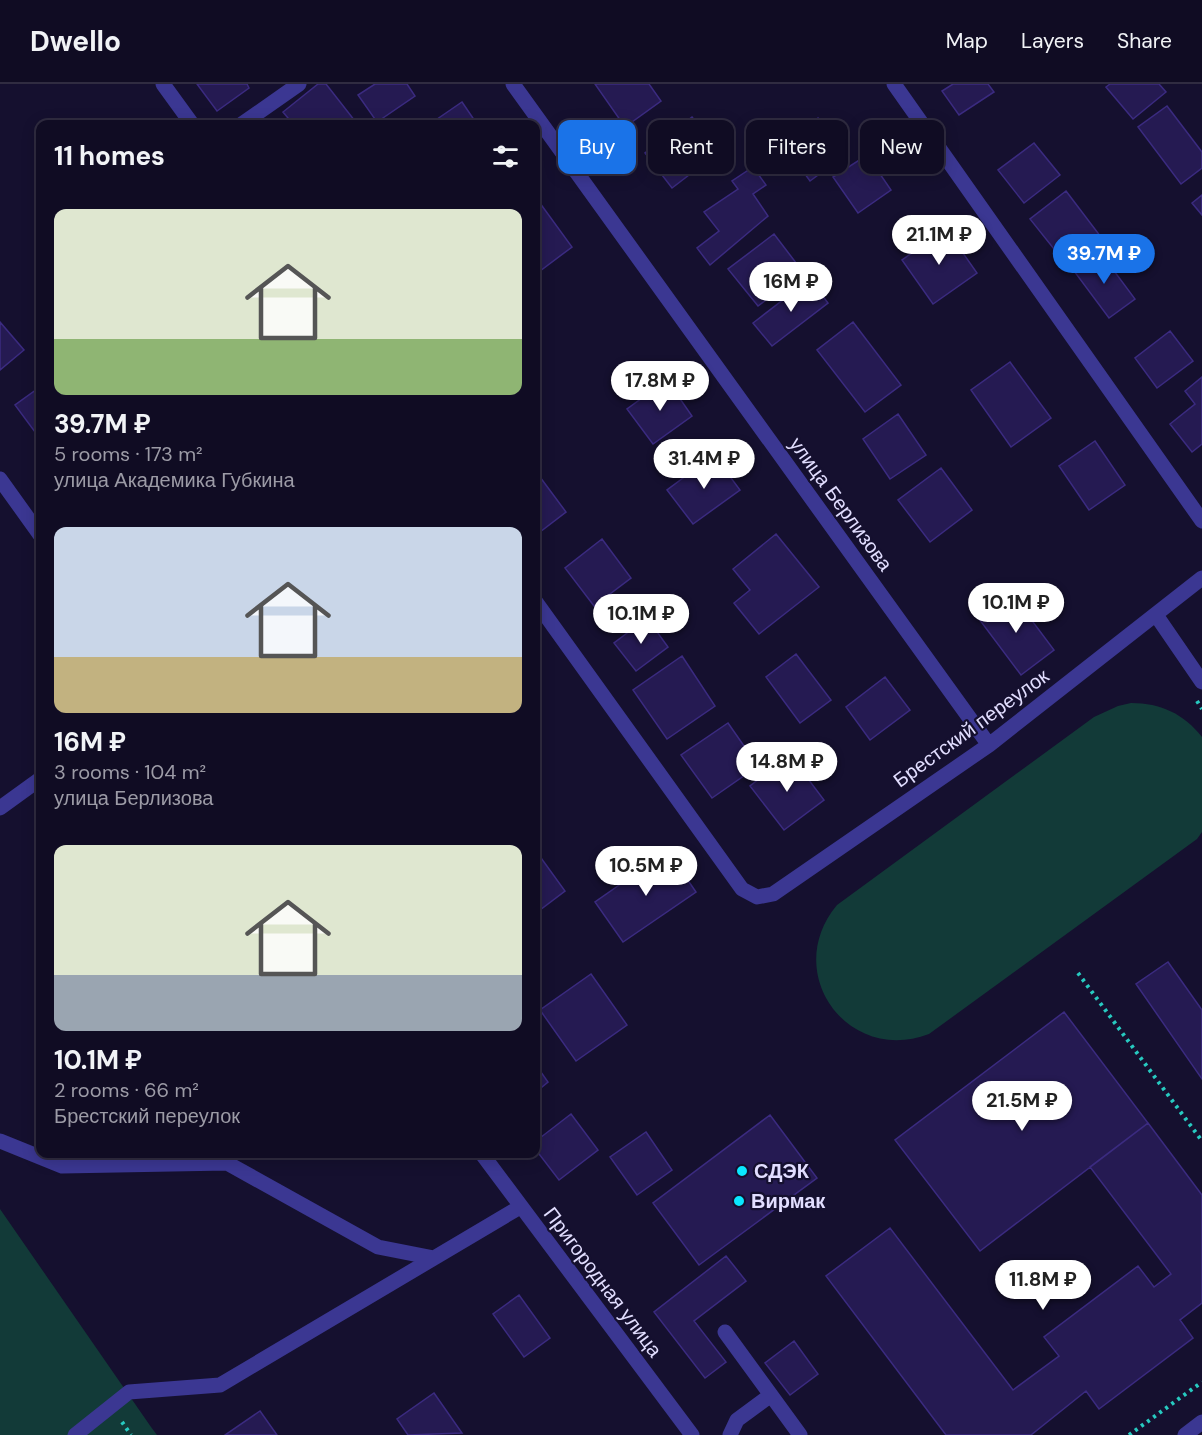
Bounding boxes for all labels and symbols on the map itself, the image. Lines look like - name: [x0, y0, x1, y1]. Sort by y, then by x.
- pin: 21.1M ₽: [884, 215, 994, 266]
- pin: 39.7M ₽: [1049, 234, 1159, 285]
- pin: 16M ₽: [749, 262, 833, 313]
- pin: 17.8M ₽: [605, 361, 715, 412]
- street label: улица Берлизова: [784, 432, 899, 577]
- pin: 31.4M ₽: [649, 439, 759, 490]
- pin: 10.1M ₽: [961, 583, 1071, 634]
- pin: 10.1M ₽: [586, 594, 696, 645]
- street label: Брестский переулок: [888, 663, 1054, 793]
- pin: 14.8M ₽: [732, 742, 842, 793]
- pin: 10.5M ₽: [591, 846, 701, 897]
- pin: 21.5M ₽: [967, 1081, 1077, 1132]
- place label: СДЭК: [754, 1158, 810, 1184]
- marker: СДЭК: [735, 1164, 749, 1178]
- place label: Вирмак: [751, 1188, 826, 1214]
- marker: Вирмак: [732, 1194, 746, 1208]
- street label: Пригородная улица: [538, 1202, 668, 1363]
- pin: 11.8M ₽: [988, 1260, 1098, 1311]

